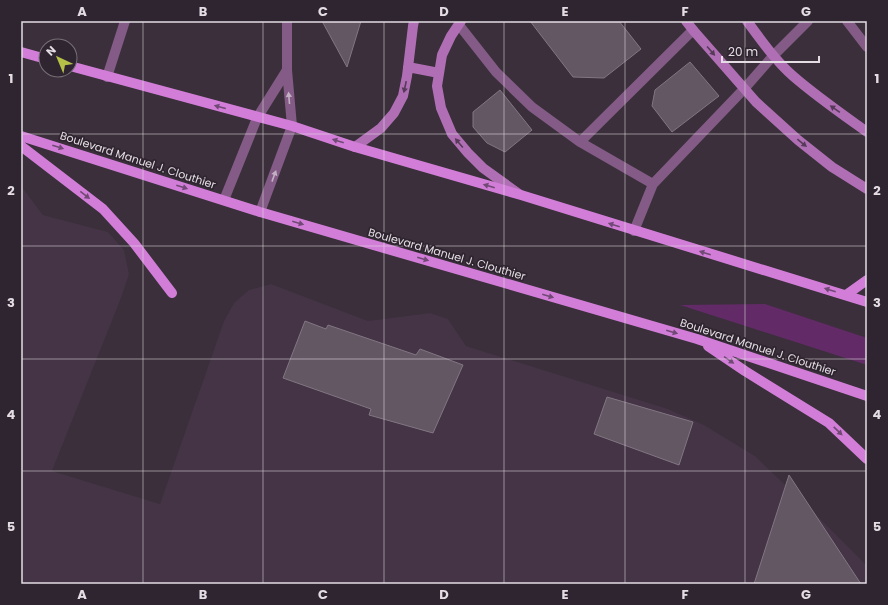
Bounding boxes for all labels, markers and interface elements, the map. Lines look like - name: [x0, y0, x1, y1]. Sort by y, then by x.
- text: A: [77, 2, 87, 21]
- text: B: [199, 2, 208, 21]
- text: C: [318, 2, 328, 21]
- text: D: [439, 2, 449, 21]
- text: E: [561, 2, 569, 21]
- text: F: [681, 2, 689, 21]
- text: G: [801, 2, 811, 21]
- north arrow: [38, 38, 78, 78]
- scale bar: [722, 38, 819, 64]
- text: N: [43, 42, 60, 59]
- text: 20 m: [728, 43, 758, 60]
- one-way arrow: [706, 46, 716, 56]
- text: 1: [9, 69, 13, 88]
- text: 1: [875, 69, 879, 88]
- one-way arrow: [401, 81, 407, 93]
- one-way arrow: [286, 92, 293, 105]
- one-way arrow: [213, 104, 226, 110]
- one-way arrow: [830, 105, 840, 113]
- street label: Boulevard Manuel J. Clouthier: [58, 127, 218, 193]
- one-way arrow: [332, 138, 344, 144]
- one-way arrow: [455, 138, 464, 148]
- one-way arrow: [797, 139, 808, 148]
- one-way arrow: [52, 145, 64, 151]
- one-way arrow: [271, 169, 277, 181]
- text: 2: [7, 181, 15, 200]
- text: 2: [873, 181, 881, 200]
- one-way arrow: [483, 183, 495, 189]
- one-way arrow: [176, 184, 188, 190]
- one-way arrow: [80, 191, 91, 200]
- one-way arrow: [292, 220, 304, 226]
- one-way arrow: [607, 221, 619, 227]
- street label: Boulevard Manuel J. Clouthier: [366, 224, 528, 284]
- one-way arrow: [699, 250, 711, 256]
- one-way arrow: [417, 256, 429, 262]
- one-way arrow: [824, 287, 836, 293]
- text: 3: [7, 293, 15, 312]
- one-way arrow: [541, 293, 554, 299]
- text: 3: [873, 293, 881, 312]
- street label: Boulevard Manuel J. Clouthier: [678, 314, 838, 380]
- one-way arrow: [667, 329, 679, 335]
- one-way arrow: [724, 356, 734, 364]
- text: 4: [7, 405, 16, 424]
- text: 4: [873, 405, 882, 424]
- one-way arrow: [833, 426, 843, 436]
- text: 5: [7, 517, 15, 536]
- text: 5: [873, 517, 881, 536]
- text: A: [77, 585, 87, 604]
- text: B: [199, 585, 208, 604]
- text: C: [318, 585, 328, 604]
- text: D: [439, 585, 449, 604]
- text: E: [561, 585, 569, 604]
- text: F: [681, 585, 689, 604]
- text: G: [801, 585, 811, 604]

